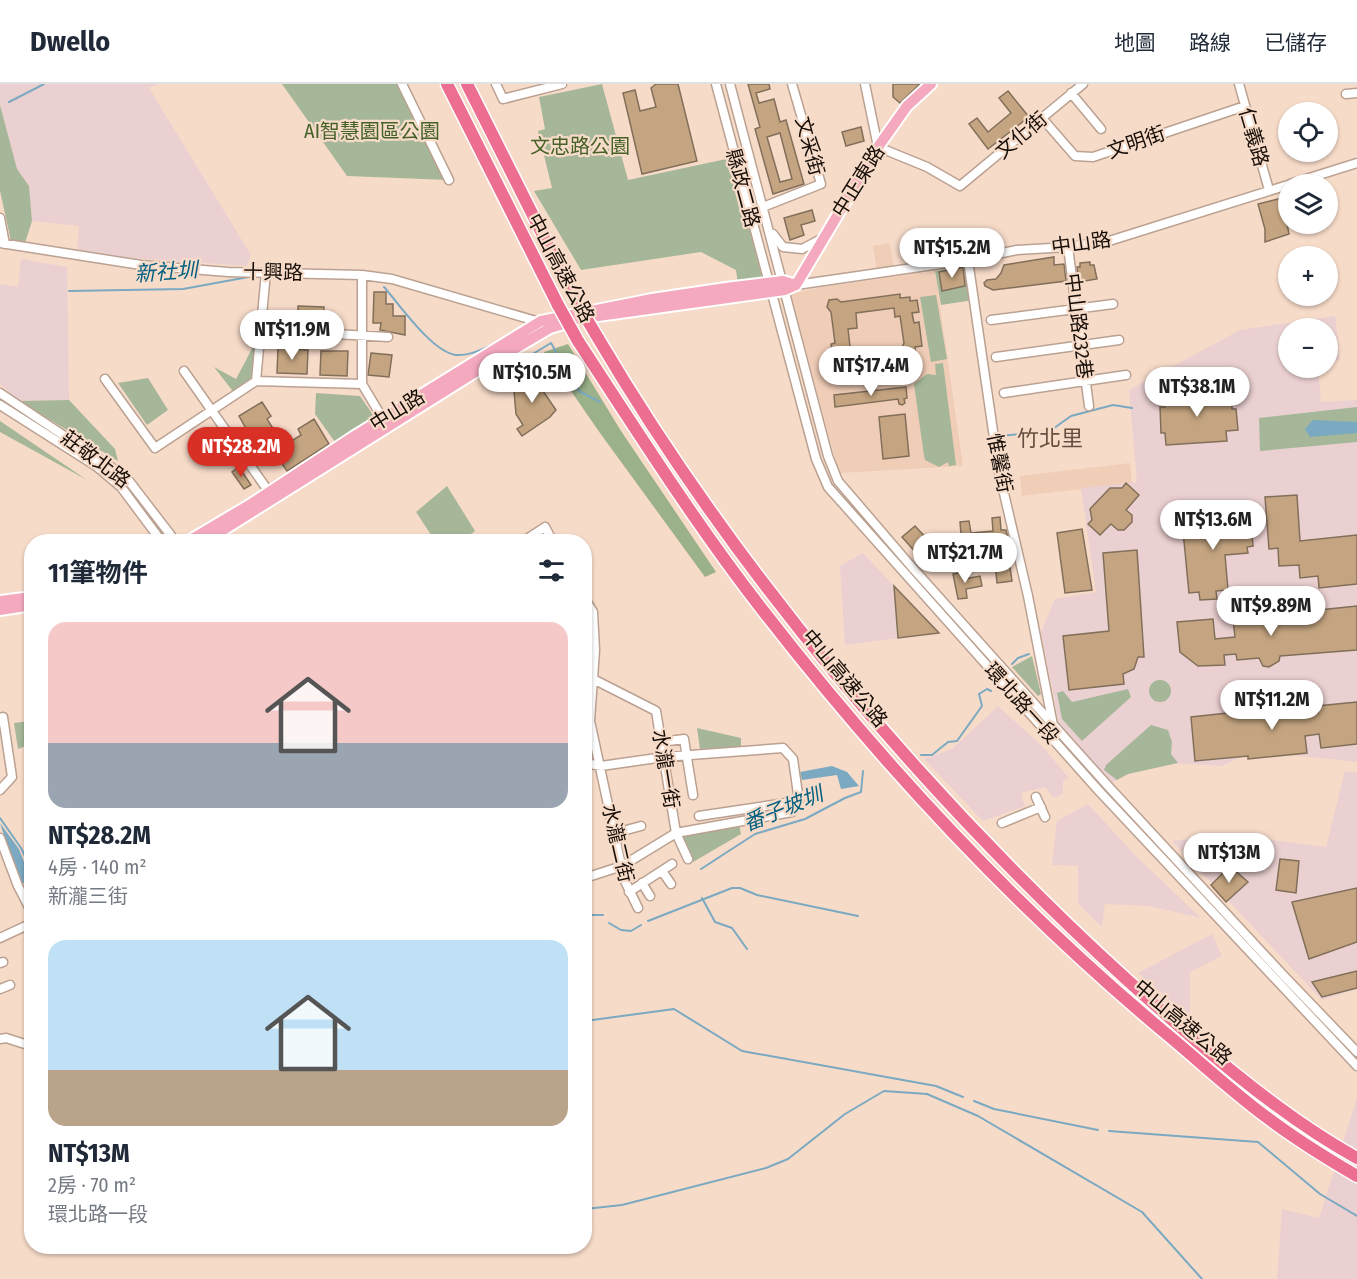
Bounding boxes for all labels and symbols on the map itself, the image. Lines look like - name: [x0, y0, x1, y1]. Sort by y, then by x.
- street label: 仁義路: [1234, 105, 1274, 169]
- street label: 文化街: [990, 107, 1052, 163]
- street label: 文采街: [791, 114, 829, 178]
- park label: AI智慧園區公園: [304, 119, 440, 143]
- street label: 文明街: [1104, 121, 1168, 163]
- park label: 文忠路公園: [530, 134, 630, 158]
- street label: 中正東路: [827, 141, 889, 221]
- street label: 縣政二路: [721, 146, 765, 230]
- street label: 中山高速公路: [522, 209, 600, 327]
- street label: 中山路: [1050, 227, 1112, 259]
- pin: NT$15.2M: [890, 228, 1014, 279]
- water label: 新社圳: [134, 257, 201, 287]
- street label: 十興路: [243, 259, 303, 285]
- street label: 中山路232巷: [1061, 272, 1097, 380]
- pin: NT$11.9M: [230, 310, 354, 361]
- pin: NT$17.4M: [809, 346, 933, 397]
- pin: NT$10.5M: [470, 353, 594, 404]
- pin: NT$38.1M: [1135, 367, 1259, 418]
- street label: 中山路: [365, 384, 429, 436]
- street label: 莊敬北路: [57, 425, 135, 493]
- district label: 竹北里: [1017, 425, 1083, 452]
- pin: NT$28.2M: [179, 427, 303, 478]
- street label: 惟馨街: [982, 431, 1018, 495]
- pin: NT$13.6M: [1151, 500, 1275, 551]
- pin: NT$21.7M: [903, 533, 1027, 584]
- pin: NT$9.89M: [1209, 586, 1333, 637]
- street label: 中山高速公路: [797, 624, 893, 732]
- street label: 環北路一段: [980, 658, 1064, 748]
- pin: NT$11.2M: [1210, 680, 1334, 731]
- street label: 水瀧一街: [648, 728, 684, 810]
- water label: 番子坡圳: [739, 780, 830, 837]
- street label: 水瀧二街: [597, 801, 639, 885]
- pin: NT$13M: [1180, 833, 1278, 884]
- street label: 中山高速公路: [1129, 974, 1237, 1070]

